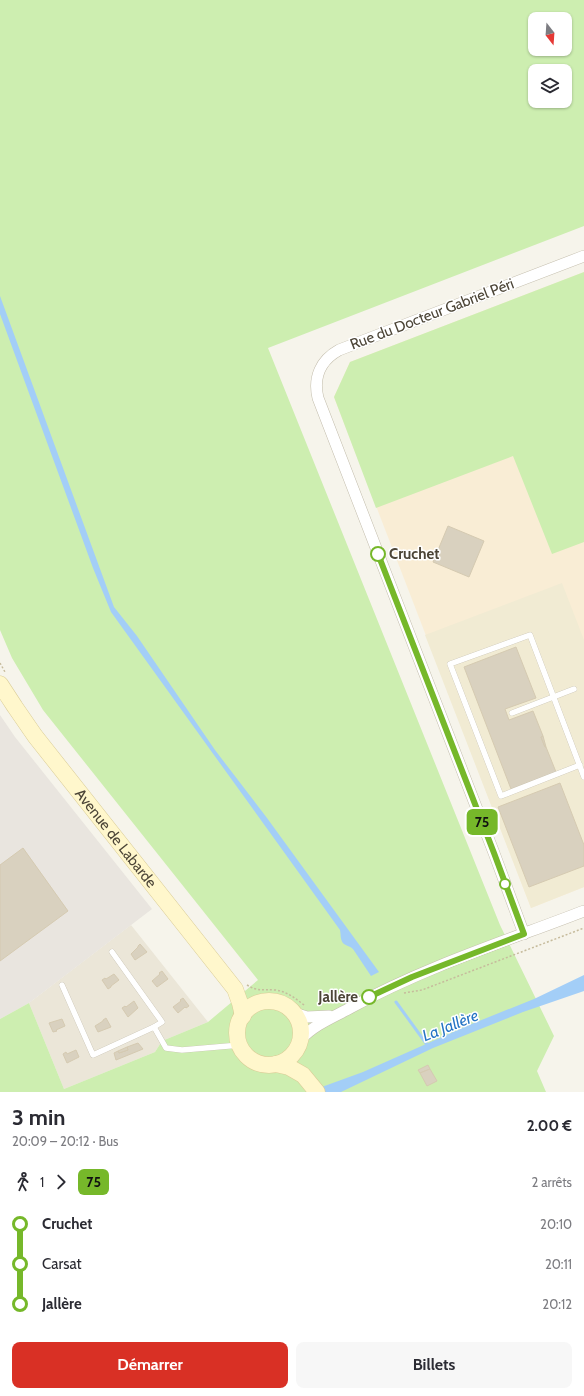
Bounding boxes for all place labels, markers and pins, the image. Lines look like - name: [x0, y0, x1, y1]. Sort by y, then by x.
- place label: Cruchet: [389, 545, 439, 563]
- marker: Cruchet: [370, 546, 386, 562]
- unlabelled marker: [499, 878, 511, 890]
- place label: Jallère: [317, 988, 358, 1006]
- marker: Jallère: [361, 989, 377, 1005]

